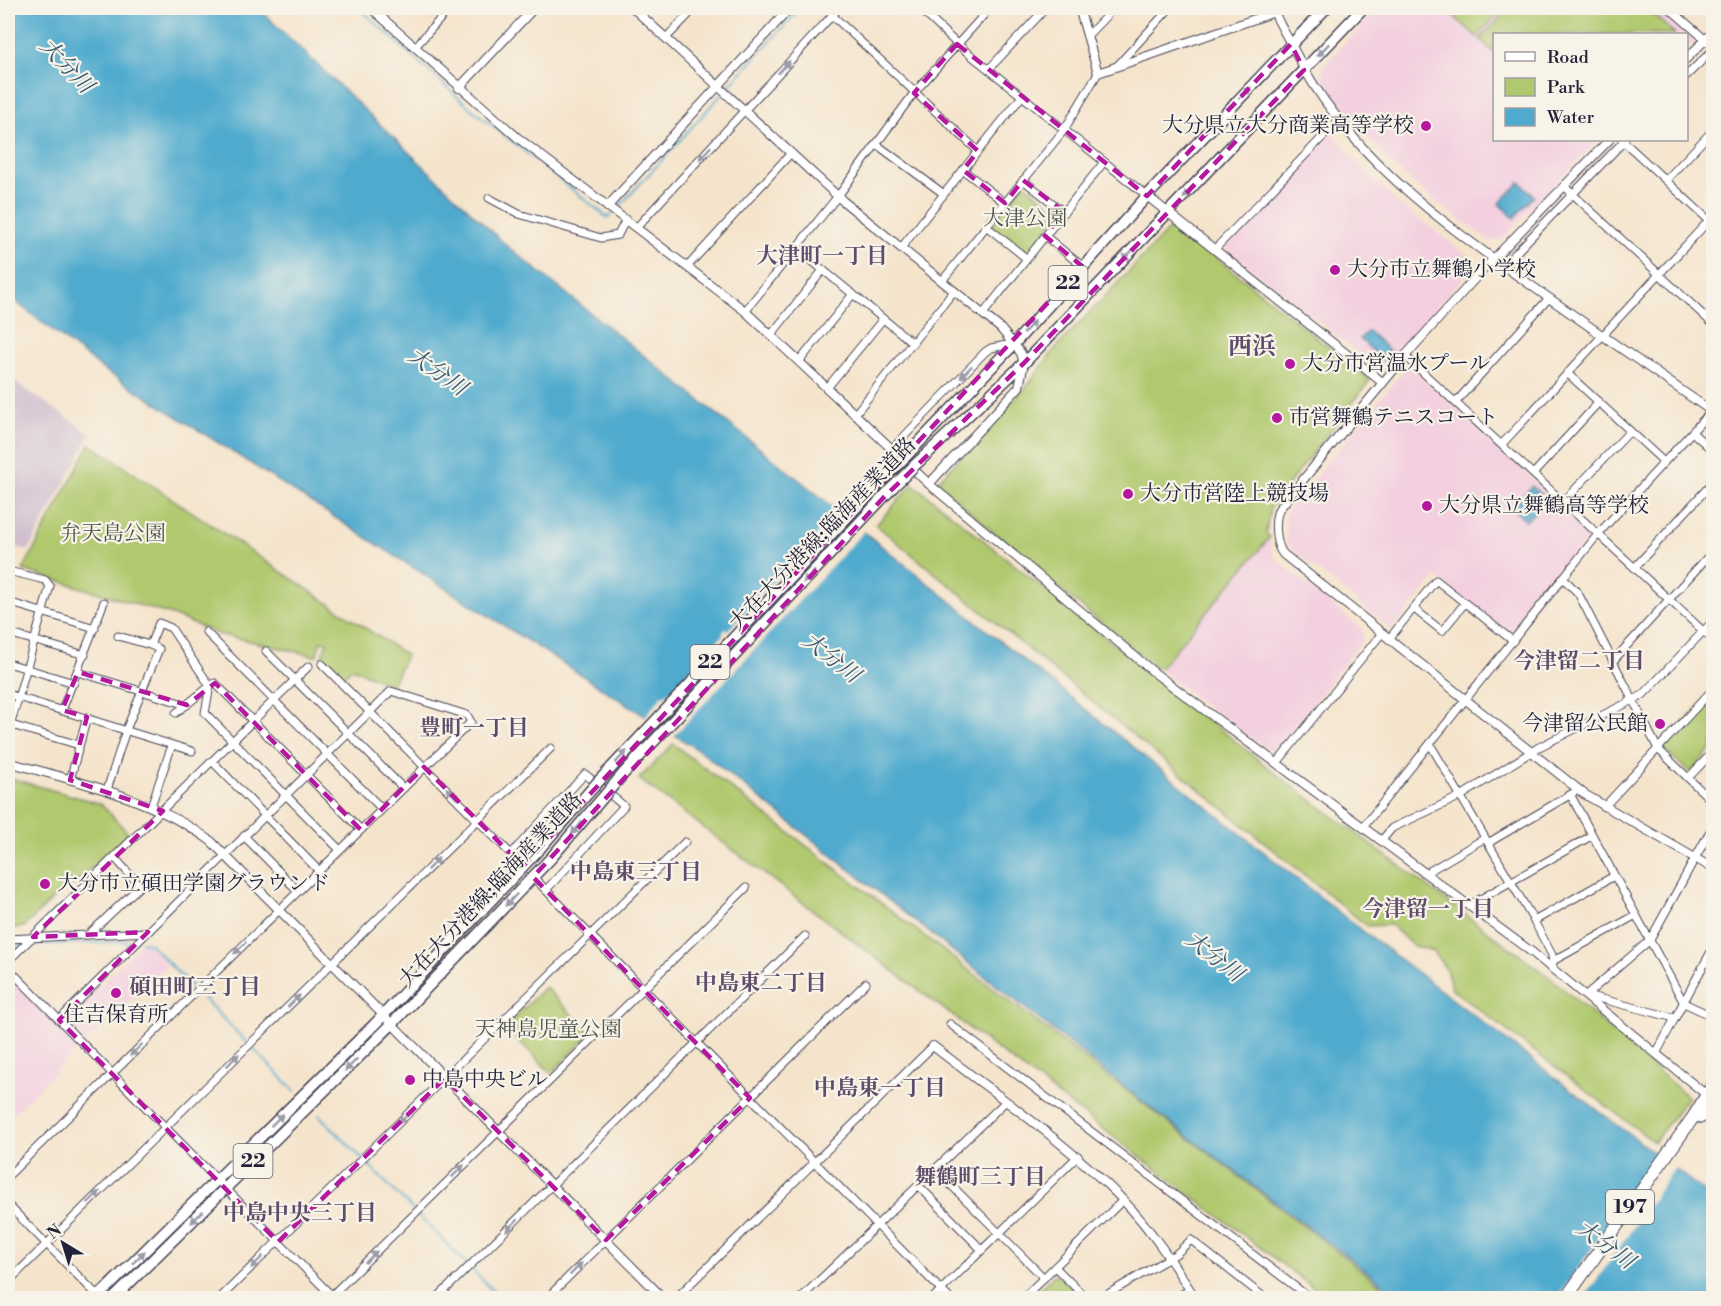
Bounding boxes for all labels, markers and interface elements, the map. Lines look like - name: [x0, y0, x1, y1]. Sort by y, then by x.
- water label: 大分川: [33, 33, 100, 101]
- legend: [1493, 33, 1688, 141]
- one-way arrow: [1317, 42, 1330, 57]
- text: Road: [1547, 46, 1590, 69]
- one-way arrow: [777, 60, 791, 75]
- text: Park: [1547, 76, 1586, 99]
- one-way arrow: [1238, 85, 1252, 100]
- text: Water: [1546, 106, 1595, 129]
- place label: 大分県立大分商業高等学校: [1162, 113, 1414, 139]
- marker: 大分県立大分商業高等学校: [1419, 119, 1433, 133]
- one-way arrow: [698, 146, 712, 161]
- one-way arrow: [1182, 185, 1196, 200]
- park label: 大津公園: [983, 206, 1067, 232]
- district label: 大津町一丁目: [756, 243, 888, 270]
- one-way arrow: [1122, 248, 1136, 262]
- place label: 大分市立舞鶴小学校: [1347, 257, 1536, 283]
- marker: 大分市立舞鶴小学校: [1328, 263, 1342, 277]
- road number: 22: [1048, 266, 1088, 300]
- one-way arrow: [1022, 320, 1035, 335]
- district label: 西浜: [1228, 332, 1276, 362]
- water label: 大分川: [402, 342, 473, 403]
- place label: 大分市営温水プール: [1302, 351, 1490, 377]
- marker: 大分市営温水プール: [1283, 357, 1297, 371]
- one-way arrow: [959, 365, 973, 380]
- place label: 市営舞鶴テニスコート: [1289, 405, 1498, 431]
- marker: 市営舞鶴テニスコート: [1270, 411, 1284, 425]
- street label: 大在大分港線;臨海産業道路: [724, 432, 922, 636]
- place label: 大分市営陸上競技場: [1140, 481, 1329, 507]
- marker: 大分市営陸上競技場: [1121, 487, 1135, 501]
- place label: 大分県立舞鶴高等学校: [1439, 493, 1649, 519]
- marker: 大分県立舞鶴高等学校: [1420, 499, 1434, 513]
- park label: 弁天島公園: [61, 521, 166, 547]
- one-way arrow: [802, 569, 816, 584]
- water label: 大分川: [797, 627, 867, 690]
- road number: 22: [690, 645, 730, 679]
- district label: 今津留二丁目: [1513, 648, 1645, 675]
- place label: 今津留公民館: [1522, 711, 1648, 737]
- district label: 豊町一丁目: [419, 715, 529, 742]
- marker: 今津留公民館: [1653, 717, 1667, 731]
- one-way arrow: [613, 751, 627, 765]
- street label: 大在大分港線;臨海産業道路: [394, 787, 588, 993]
- one-way arrow: [445, 788, 459, 802]
- one-way arrow: [571, 820, 584, 835]
- one-way arrow: [425, 857, 440, 871]
- district label: 中島東三丁目: [570, 859, 702, 886]
- place label: 大分市立碩田学園グラウンド: [57, 871, 330, 897]
- marker: 大分市立碩田学園グラウンド: [38, 877, 52, 891]
- one-way arrow: [504, 893, 518, 907]
- district label: 今津留一丁目: [1362, 896, 1494, 923]
- water label: 大分川: [1180, 926, 1250, 989]
- one-way arrow: [233, 941, 248, 955]
- district label: 中島東二丁目: [695, 970, 827, 997]
- district label: 碩田町三丁目: [129, 974, 261, 1001]
- marker: 住吉保育所: [109, 986, 123, 1000]
- one-way arrow: [286, 994, 301, 1008]
- place label: 住吉保育所: [64, 1002, 169, 1028]
- park label: 天神島児童公園: [475, 1017, 622, 1043]
- one-way arrow: [128, 1043, 143, 1057]
- one-way arrow: [226, 1054, 240, 1068]
- one-way arrow: [344, 1058, 358, 1072]
- place label: 中島中央ビル: [422, 1067, 548, 1093]
- marker: 中島中央ビル: [403, 1073, 417, 1087]
- district label: 中島東一丁目: [814, 1075, 946, 1102]
- one-way arrow: [397, 1110, 412, 1124]
- one-way arrow: [270, 1114, 284, 1128]
- road number: 22: [234, 1144, 272, 1178]
- district label: 舞鶴町三丁目: [914, 1164, 1046, 1191]
- one-way arrow: [451, 1165, 465, 1179]
- road number: 197: [1606, 1190, 1654, 1224]
- one-way arrow: [87, 1191, 101, 1205]
- district label: 中島中央三丁目: [223, 1200, 377, 1227]
- one-way arrow: [190, 1210, 204, 1224]
- north arrow: [33, 1213, 93, 1273]
- water label: 大分川: [1570, 1215, 1641, 1276]
- one-way arrow: [505, 1218, 519, 1232]
- text: N: [43, 1220, 66, 1244]
- one-way arrow: [131, 1251, 145, 1265]
- one-way arrow: [363, 1251, 377, 1265]
- one-way arrow: [251, 1255, 265, 1269]
- one-way arrow: [569, 1263, 583, 1277]

